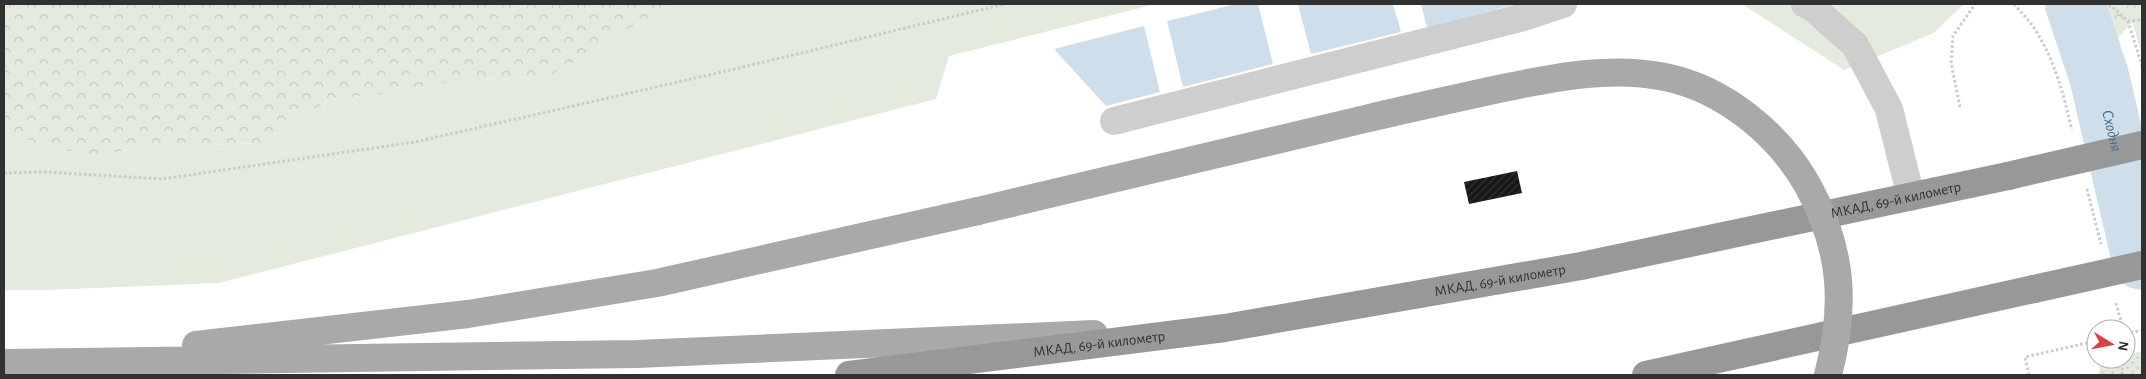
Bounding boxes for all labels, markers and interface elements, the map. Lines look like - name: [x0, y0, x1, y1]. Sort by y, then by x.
- water label: Сходня: [2099, 108, 2124, 153]
- street label: МКАД, 69-й километр: [1829, 179, 1963, 221]
- street label: МКАД, 69-й километр: [1433, 261, 1567, 299]
- north arrow: [2086, 319, 2136, 369]
- street label: МКАД, 69-й километр: [1032, 328, 1166, 359]
- text: N: [2115, 340, 2131, 352]

